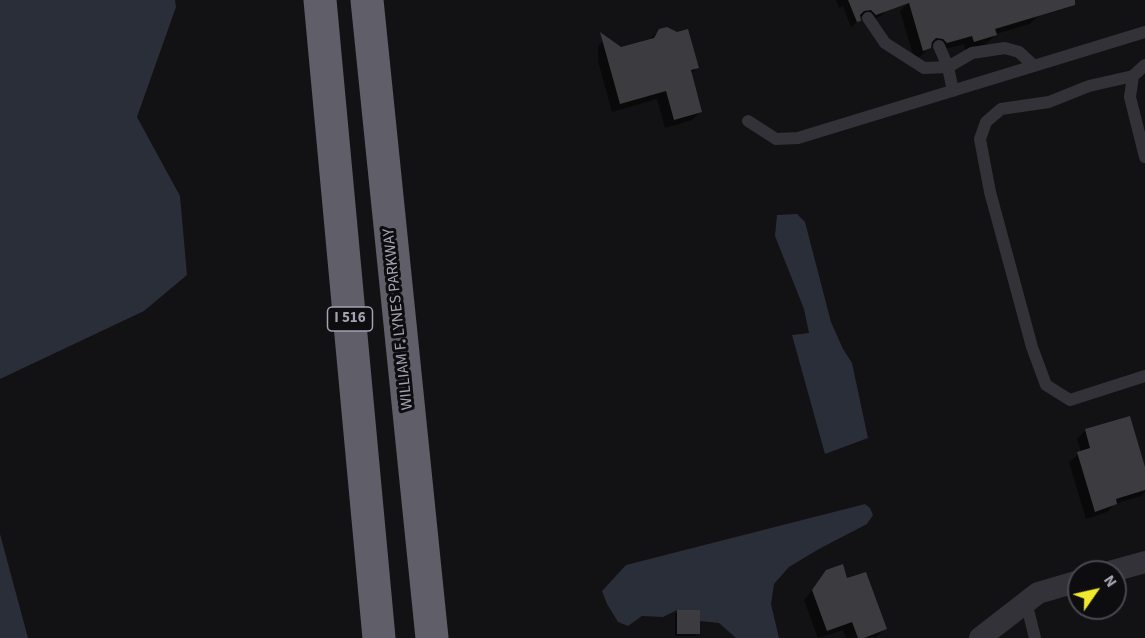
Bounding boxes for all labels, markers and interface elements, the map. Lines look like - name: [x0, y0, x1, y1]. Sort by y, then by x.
- street label: WILLIAM F. LYNES PARKWAY: [380, 227, 418, 411]
- road number: I 516: [328, 307, 372, 331]
- north arrow: [1067, 560, 1127, 620]
- text: N: [1098, 570, 1122, 592]

